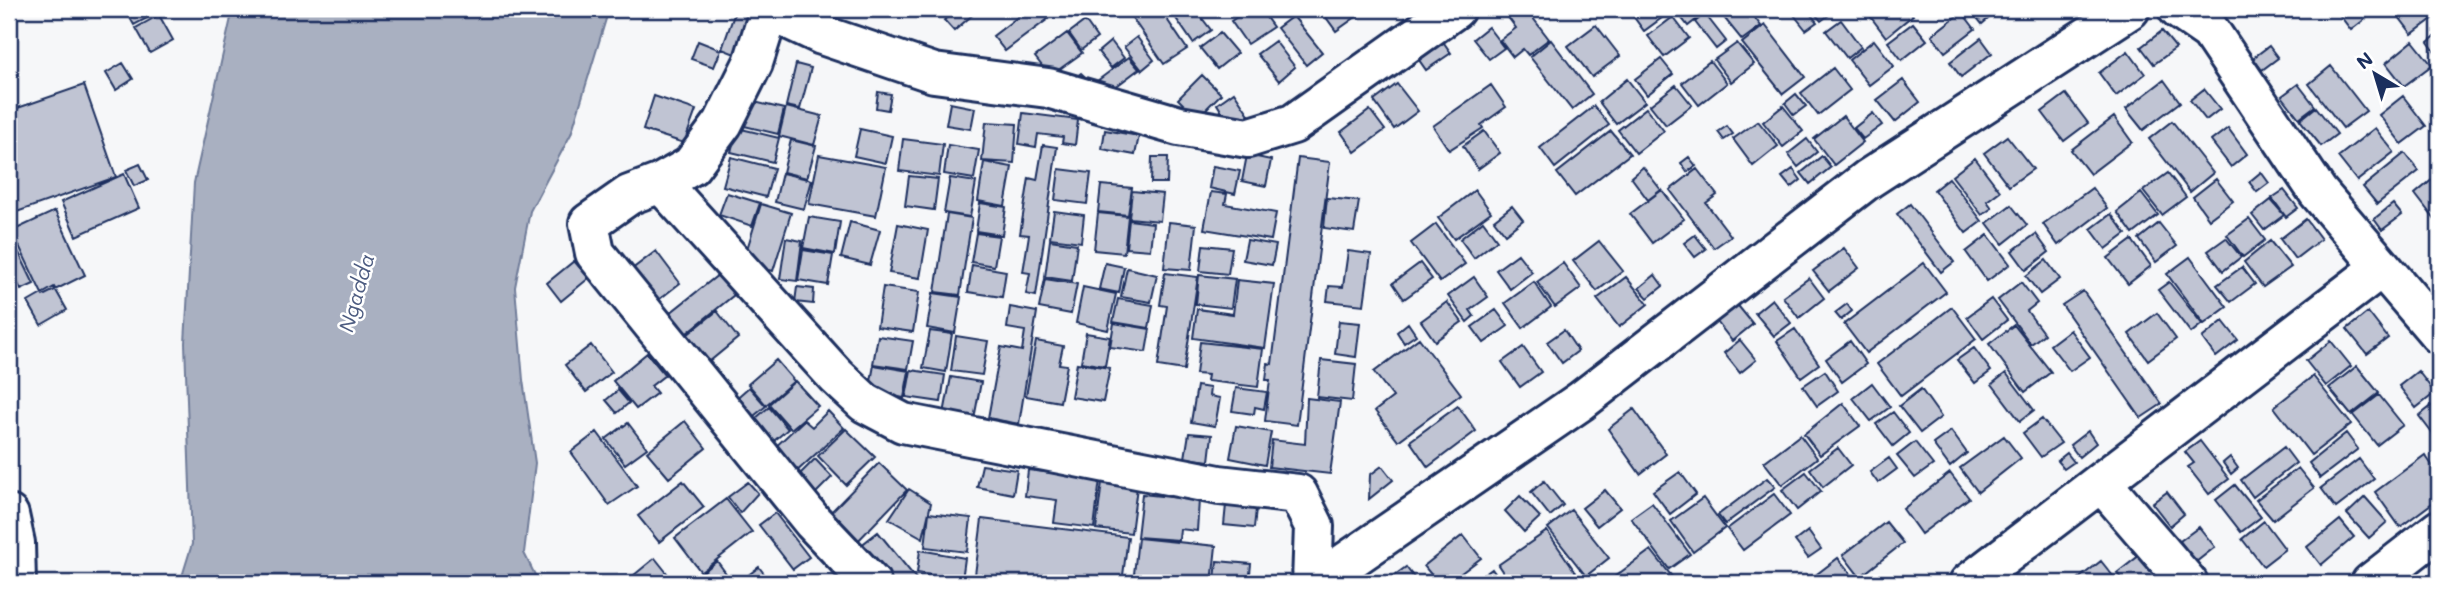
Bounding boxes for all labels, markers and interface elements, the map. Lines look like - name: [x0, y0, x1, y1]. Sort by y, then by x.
- north arrow: [2340, 38, 2410, 108]
- text: N: [2351, 46, 2378, 74]
- water label: Ngadda: [331, 250, 380, 335]

